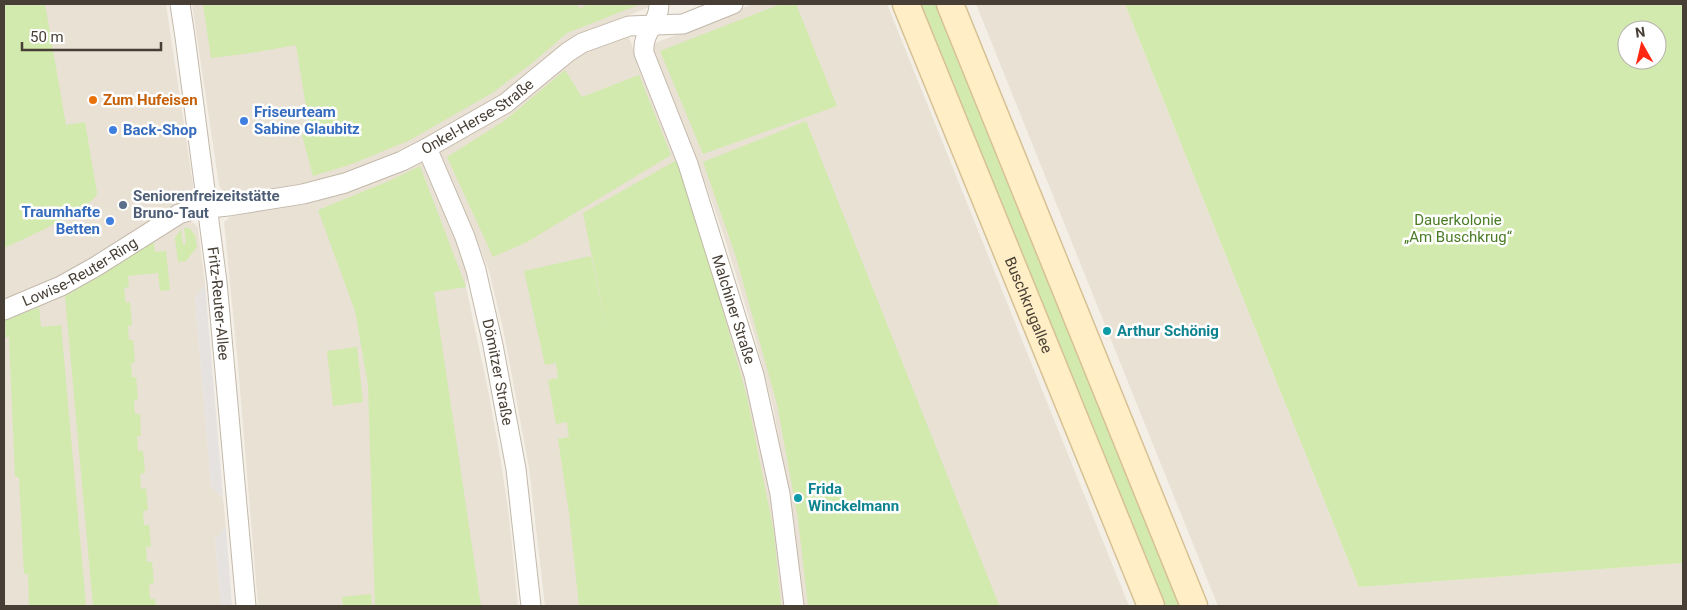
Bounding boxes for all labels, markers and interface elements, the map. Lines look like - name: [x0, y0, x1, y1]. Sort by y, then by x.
- scale bar: [22, 20, 161, 52]
- north arrow: [1617, 20, 1667, 70]
- text: N: [1634, 24, 1646, 41]
- text: 50 m: [30, 28, 64, 46]
- street label: Onkel-Herse-Straße: [418, 75, 537, 158]
- place label: Zum Hufeisen: [103, 91, 198, 109]
- marker: Zum Hufeisen: [87, 94, 99, 106]
- place label: Friseurteam Sabine Glaubitz: [254, 103, 360, 138]
- marker: Friseurteam Sabine Glaubitz: [238, 115, 250, 127]
- place label: Back-Shop: [123, 121, 197, 139]
- marker: Back-Shop: [107, 124, 119, 136]
- place label: Seniorenfreizeitstätte Bruno-Taut: [133, 187, 280, 222]
- marker: Seniorenfreizeitstätte Bruno-Taut: [117, 199, 129, 211]
- place label: Traumhafte Betten: [22, 203, 100, 238]
- park label: Dauerkolonie „Am Buschkrug“: [1404, 211, 1513, 246]
- marker: Traumhafte Betten: [104, 215, 116, 227]
- street label: Lowise-Reuter-Ring: [20, 233, 141, 310]
- street label: Fritz-Reuter-Allee: [203, 246, 233, 361]
- street label: Malchiner Straße: [708, 253, 759, 366]
- street label: Buschkrugallee: [1001, 254, 1056, 356]
- street label: Dömitzer Straße: [478, 317, 517, 427]
- place label: Arthur Schönig: [1117, 322, 1219, 340]
- marker: Arthur Schönig: [1101, 325, 1113, 337]
- place label: Frida Winckelmann: [808, 480, 899, 515]
- marker: Frida Winckelmann: [792, 492, 804, 504]

